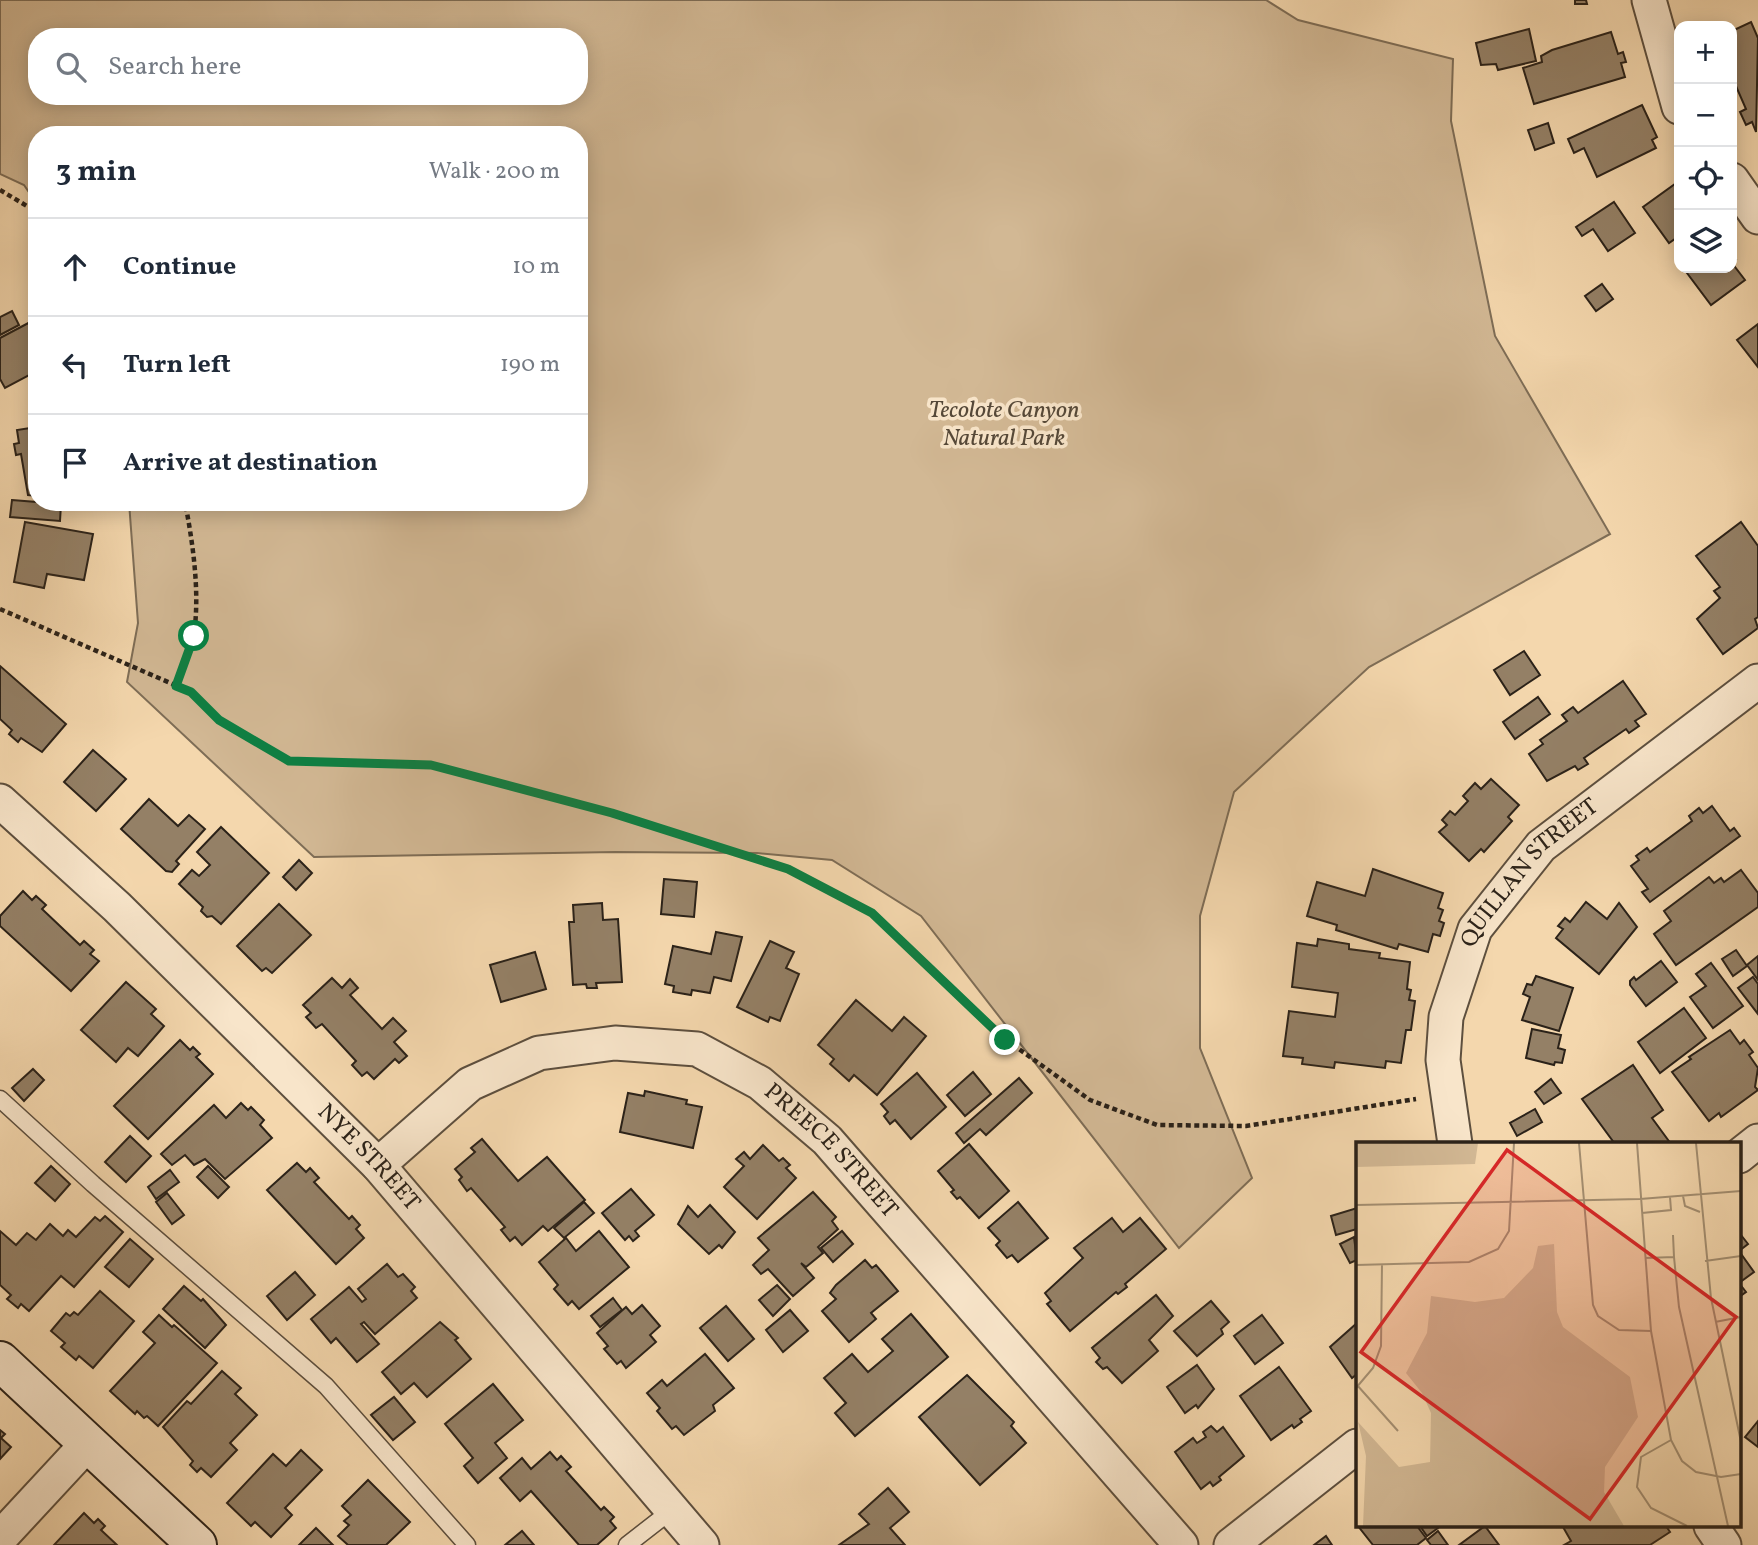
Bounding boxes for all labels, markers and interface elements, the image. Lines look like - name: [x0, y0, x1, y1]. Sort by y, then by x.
- map controls: [1674, 21, 1737, 273]
- button: +: [1674, 21, 1737, 84]
- search box: [28, 28, 588, 105]
- icon: search: [52, 48, 90, 86]
- text: Search here: [108, 49, 241, 85]
- button: −: [1674, 84, 1737, 147]
- button: locate: [1674, 147, 1737, 210]
- text: 3 min: [56, 151, 137, 193]
- text: Walk · 200 m: [429, 156, 560, 188]
- button: layers: [1674, 210, 1737, 273]
- icon: ahead: [56, 248, 94, 286]
- text: Continue: [123, 249, 236, 285]
- text: 10 m: [512, 251, 560, 283]
- icon: left: [56, 346, 94, 384]
- text: Turn left: [123, 347, 231, 383]
- text: 190 m: [500, 349, 560, 381]
- park label: Tecolote Canyon Natural Park: [929, 394, 1079, 456]
- icon: arrive: [56, 444, 94, 482]
- text: Arrive at destination: [123, 445, 378, 481]
- route start: [178, 620, 209, 651]
- street label: QUILLAN STREET: [1453, 791, 1606, 952]
- route end: [989, 1024, 1020, 1055]
- street label: PREECE STREET: [756, 1076, 905, 1226]
- street label: NYE STREET: [309, 1096, 428, 1219]
- inset map: [1356, 1142, 1740, 1528]

